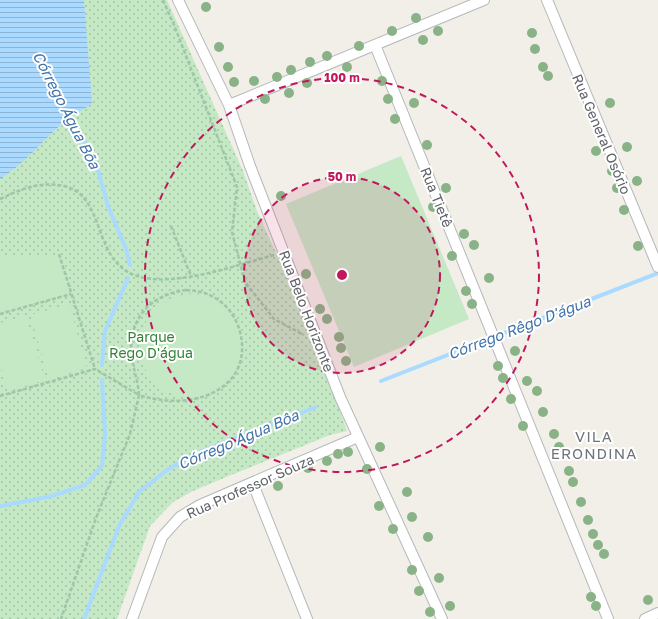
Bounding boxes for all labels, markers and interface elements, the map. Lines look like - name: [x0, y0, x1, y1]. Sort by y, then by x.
- water label: Córrego Água Bõa: [29, 48, 105, 173]
- text: 100 m: [324, 70, 360, 85]
- street label: Rua General Osório: [569, 71, 635, 197]
- street label: Rua Tietê: [417, 164, 457, 230]
- text: 50 m: [328, 169, 356, 184]
- street label: Rua Belo Horizonte: [276, 248, 338, 374]
- centre of rings: [335, 268, 349, 282]
- water label: Córrego Rêgo D'água: [445, 291, 594, 363]
- park label: Parque Rego D'água: [109, 328, 193, 361]
- water label: Córrego Água Bôa: [175, 405, 302, 473]
- district label: VILA ERONDINA: [551, 427, 637, 462]
- street label: Rua Professor Souza: [183, 450, 317, 522]

